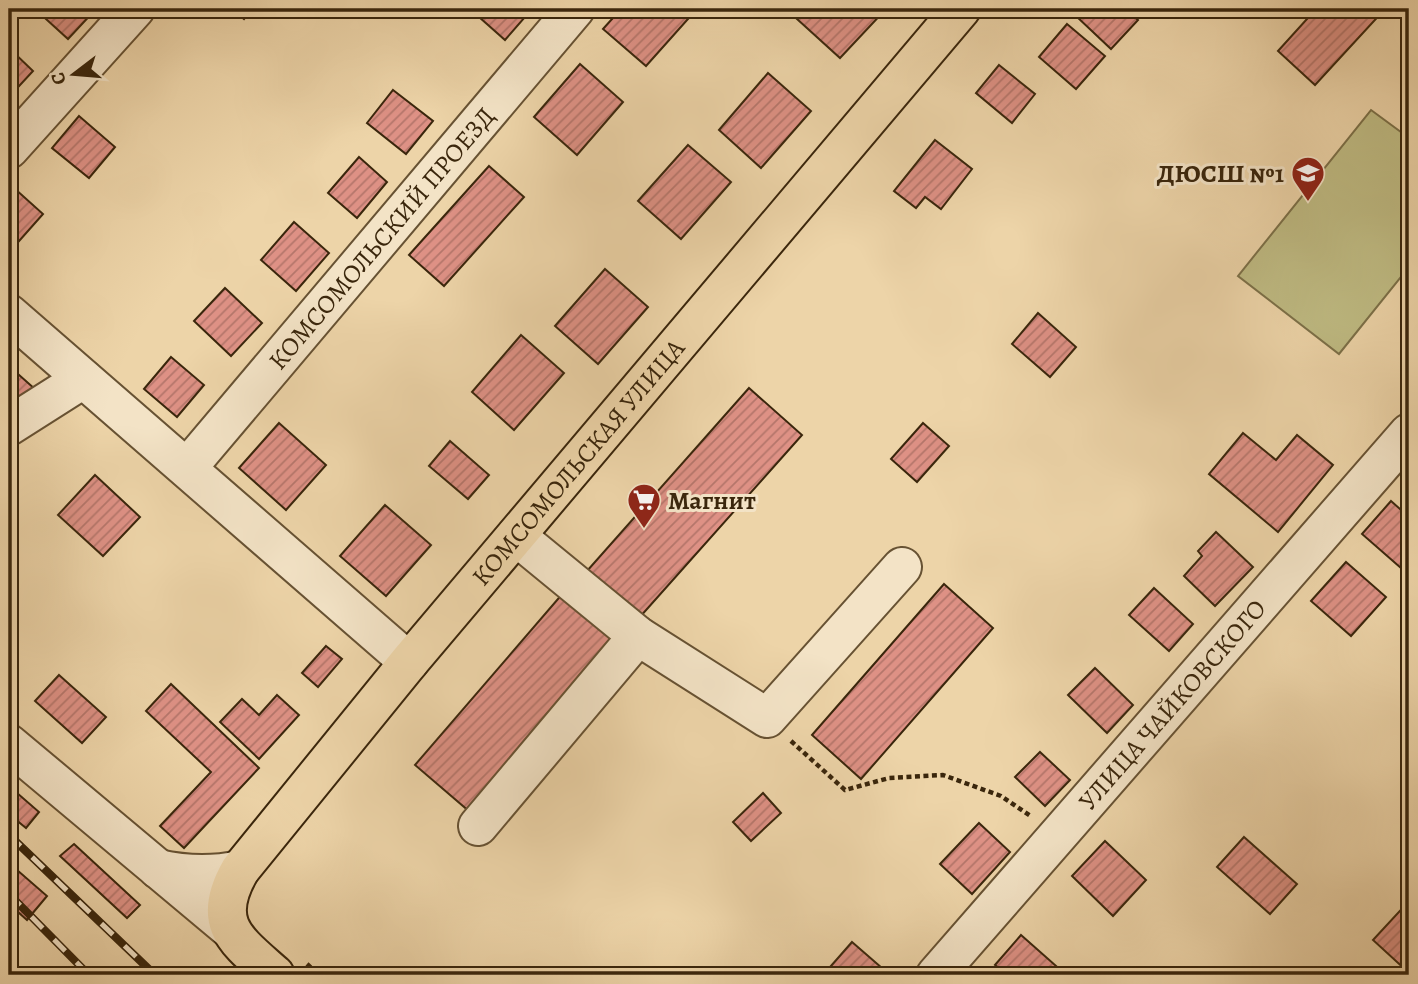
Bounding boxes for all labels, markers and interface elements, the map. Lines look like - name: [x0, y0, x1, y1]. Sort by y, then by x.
- north arrow: [38, 38, 108, 108]
- text: С: [45, 69, 73, 88]
- street label: КОМСОМОЛЬСКИЙ ПРОЕЗД: [261, 100, 503, 377]
- school or university icon: ДЮСШ №1: [1289, 154, 1327, 203]
- place label: ДЮСШ №1: [1157, 156, 1284, 191]
- street label: КОМСОМОЛЬСКАЯ УЛИЦА: [464, 331, 693, 593]
- supermarket icon: Магнит: [625, 481, 663, 530]
- place label: Магнит: [668, 483, 756, 518]
- street label: УЛИЦА ЧАЙКОВСКОГО: [1071, 592, 1274, 818]

